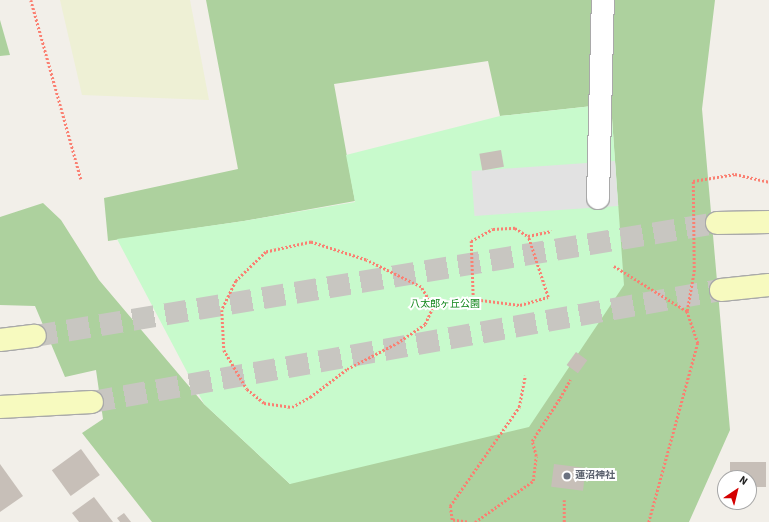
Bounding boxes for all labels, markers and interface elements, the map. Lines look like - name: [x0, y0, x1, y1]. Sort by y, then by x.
- park label: 八太郎ヶ丘公園: [410, 299, 480, 311]
- place label: 蓮沼神社: [575, 470, 615, 482]
- north arrow: [717, 470, 757, 510]
- marker: 蓮沼神社: [562, 471, 572, 481]
- text: N: [736, 472, 751, 489]

